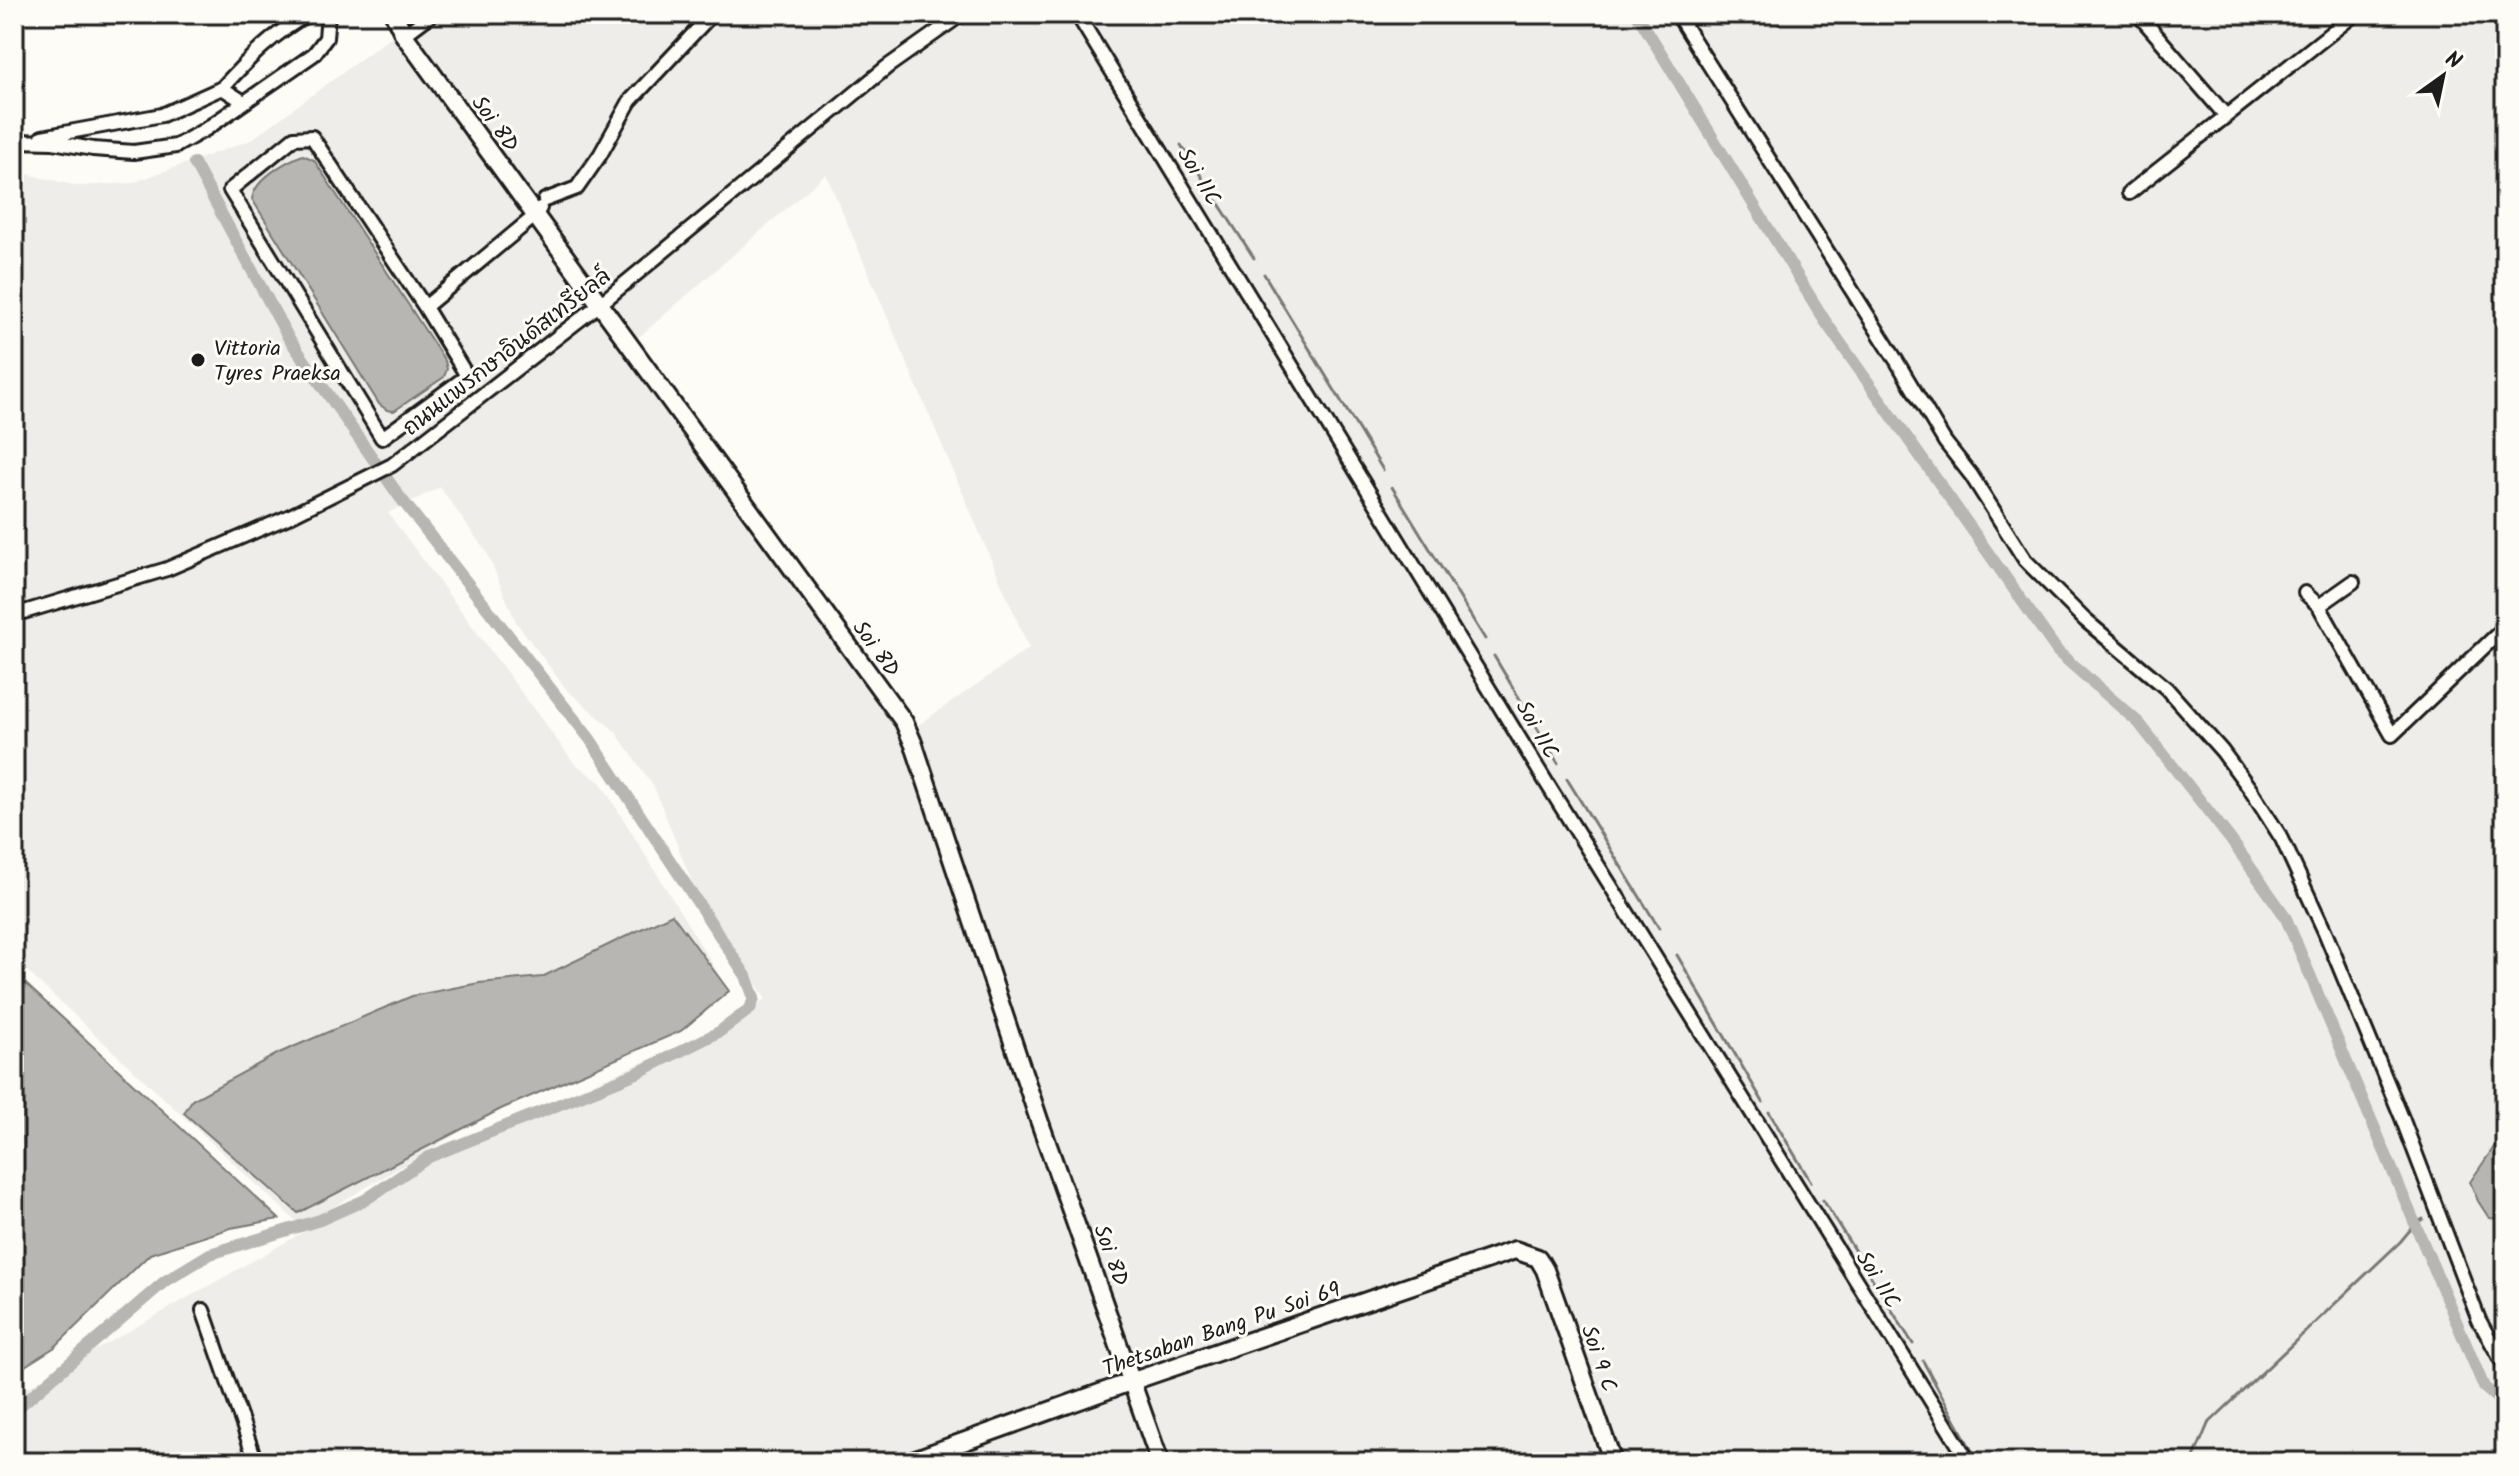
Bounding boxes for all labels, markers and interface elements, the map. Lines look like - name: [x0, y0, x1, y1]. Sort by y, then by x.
- north arrow: [2403, 36, 2483, 116]
- text: N: [2437, 43, 2468, 80]
- street label: Soi 8D: [461, 89, 527, 160]
- street label: Soi 11C: [1167, 141, 1229, 213]
- street label: ถนนแพรกษาอินดัสเทรียลล์: [396, 260, 619, 446]
- place label: Vittoria Tyres Praeksa: [214, 332, 341, 392]
- marker: Vittoria Tyres Praeksa: [189, 351, 207, 369]
- street label: Soi 8D: [842, 614, 908, 685]
- street label: Soi 11C: [1505, 694, 1567, 766]
- street label: Soi 8D: [1082, 1220, 1137, 1292]
- street label: Soi 11C: [1845, 1244, 1908, 1316]
- street label: Thetsaban Bang Pu Soi 69: [1098, 1273, 1346, 1388]
- street label: Soi 9 C: [1570, 1321, 1625, 1397]

